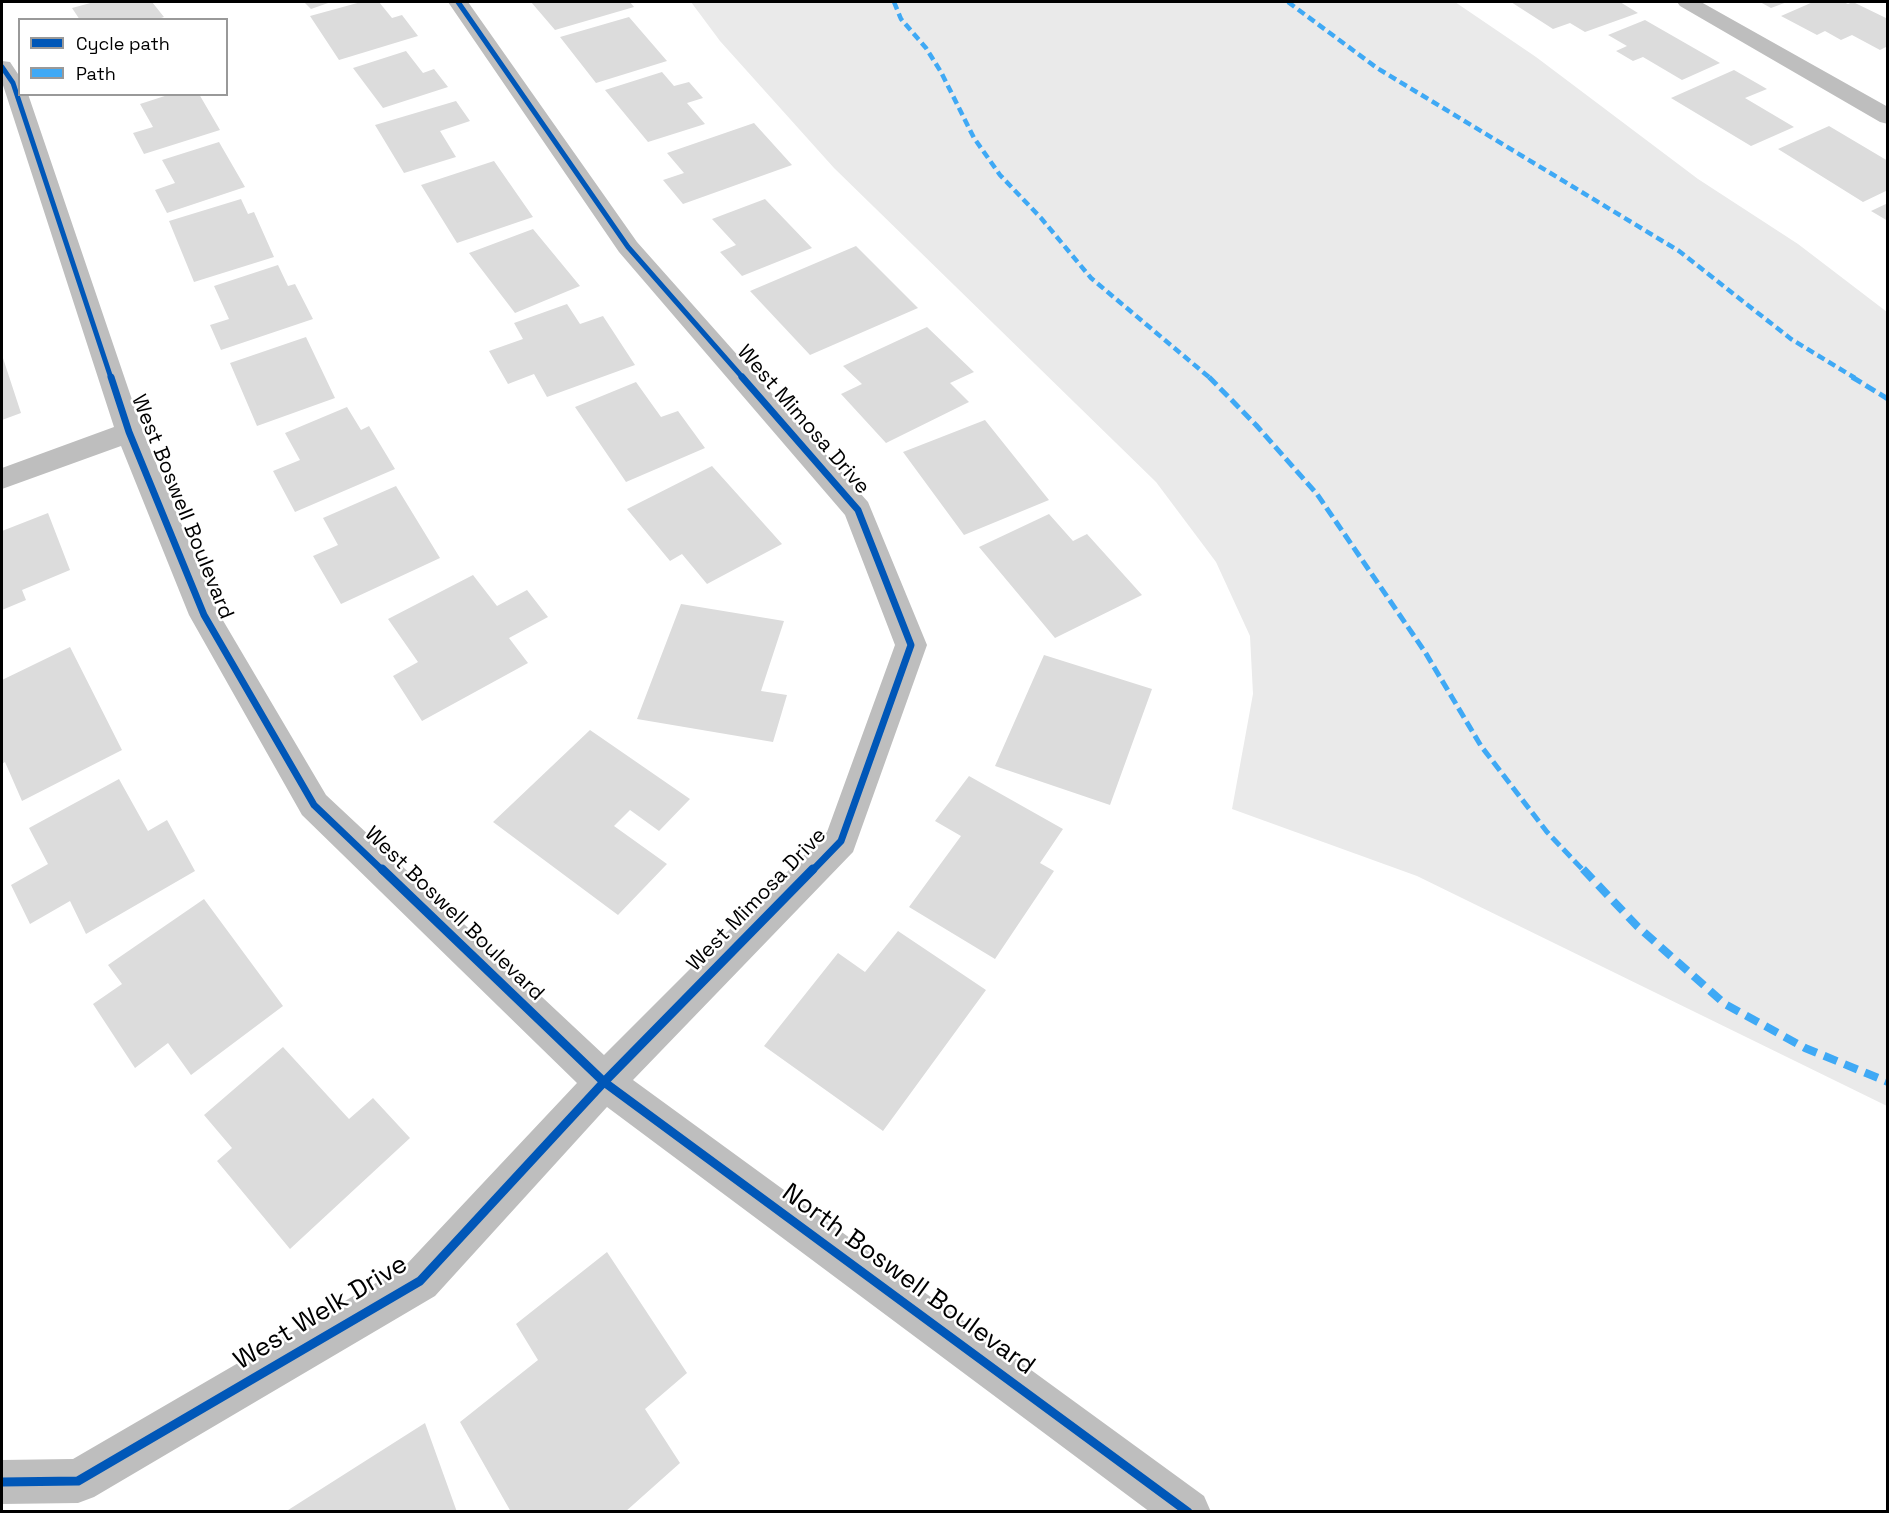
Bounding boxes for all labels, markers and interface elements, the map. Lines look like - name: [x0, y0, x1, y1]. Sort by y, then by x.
- legend: [18, 18, 228, 96]
- text: Cycle path: [76, 32, 170, 55]
- text: Path: [76, 62, 116, 85]
- street label: West Mimosa Drive: [731, 340, 875, 500]
- street label: West Boswell Boulevard: [125, 391, 239, 623]
- street label: West Boswell Boulevard: [359, 822, 549, 1006]
- street label: West Mimosa Drive: [682, 823, 832, 977]
- street label: North Boswell Boulevard: [776, 1178, 1040, 1382]
- street label: West Welk Drive: [229, 1249, 413, 1377]

